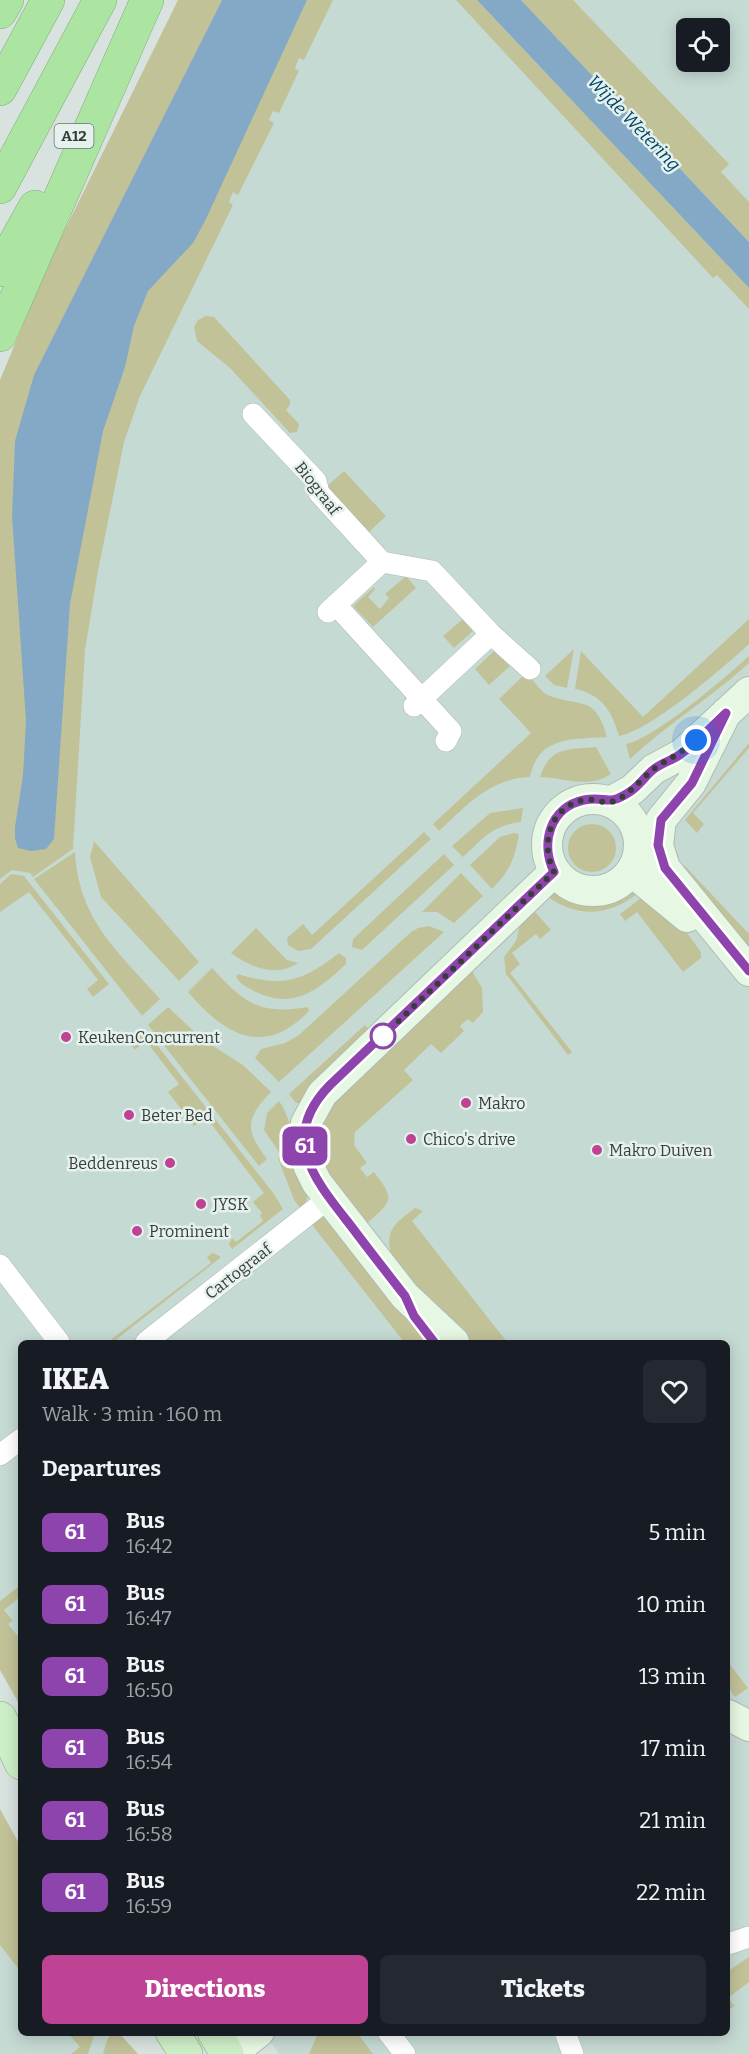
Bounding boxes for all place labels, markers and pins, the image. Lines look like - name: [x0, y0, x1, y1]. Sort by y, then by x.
- unlabelled marker: [370, 1023, 396, 1049]
- place label: KeukenConcurrent: [78, 1028, 220, 1047]
- marker: KeukenConcurrent: [59, 1030, 73, 1044]
- place label: Makro: [478, 1094, 525, 1113]
- marker: Makro: [459, 1096, 473, 1110]
- place label: Beter Bed: [141, 1106, 213, 1125]
- marker: Beter Bed: [122, 1108, 136, 1122]
- place label: Chico's drive: [423, 1130, 516, 1149]
- marker: Chico's drive: [404, 1132, 418, 1146]
- place label: Makro Duiven: [609, 1141, 712, 1160]
- marker: Makro Duiven: [590, 1143, 604, 1157]
- place label: Beddenreus: [68, 1154, 158, 1173]
- marker: Beddenreus: [163, 1156, 177, 1170]
- place label: JYSK: [212, 1195, 249, 1214]
- marker: JYSK: [194, 1197, 208, 1211]
- place label: Prominent: [149, 1222, 229, 1241]
- marker: Prominent: [130, 1224, 144, 1238]

